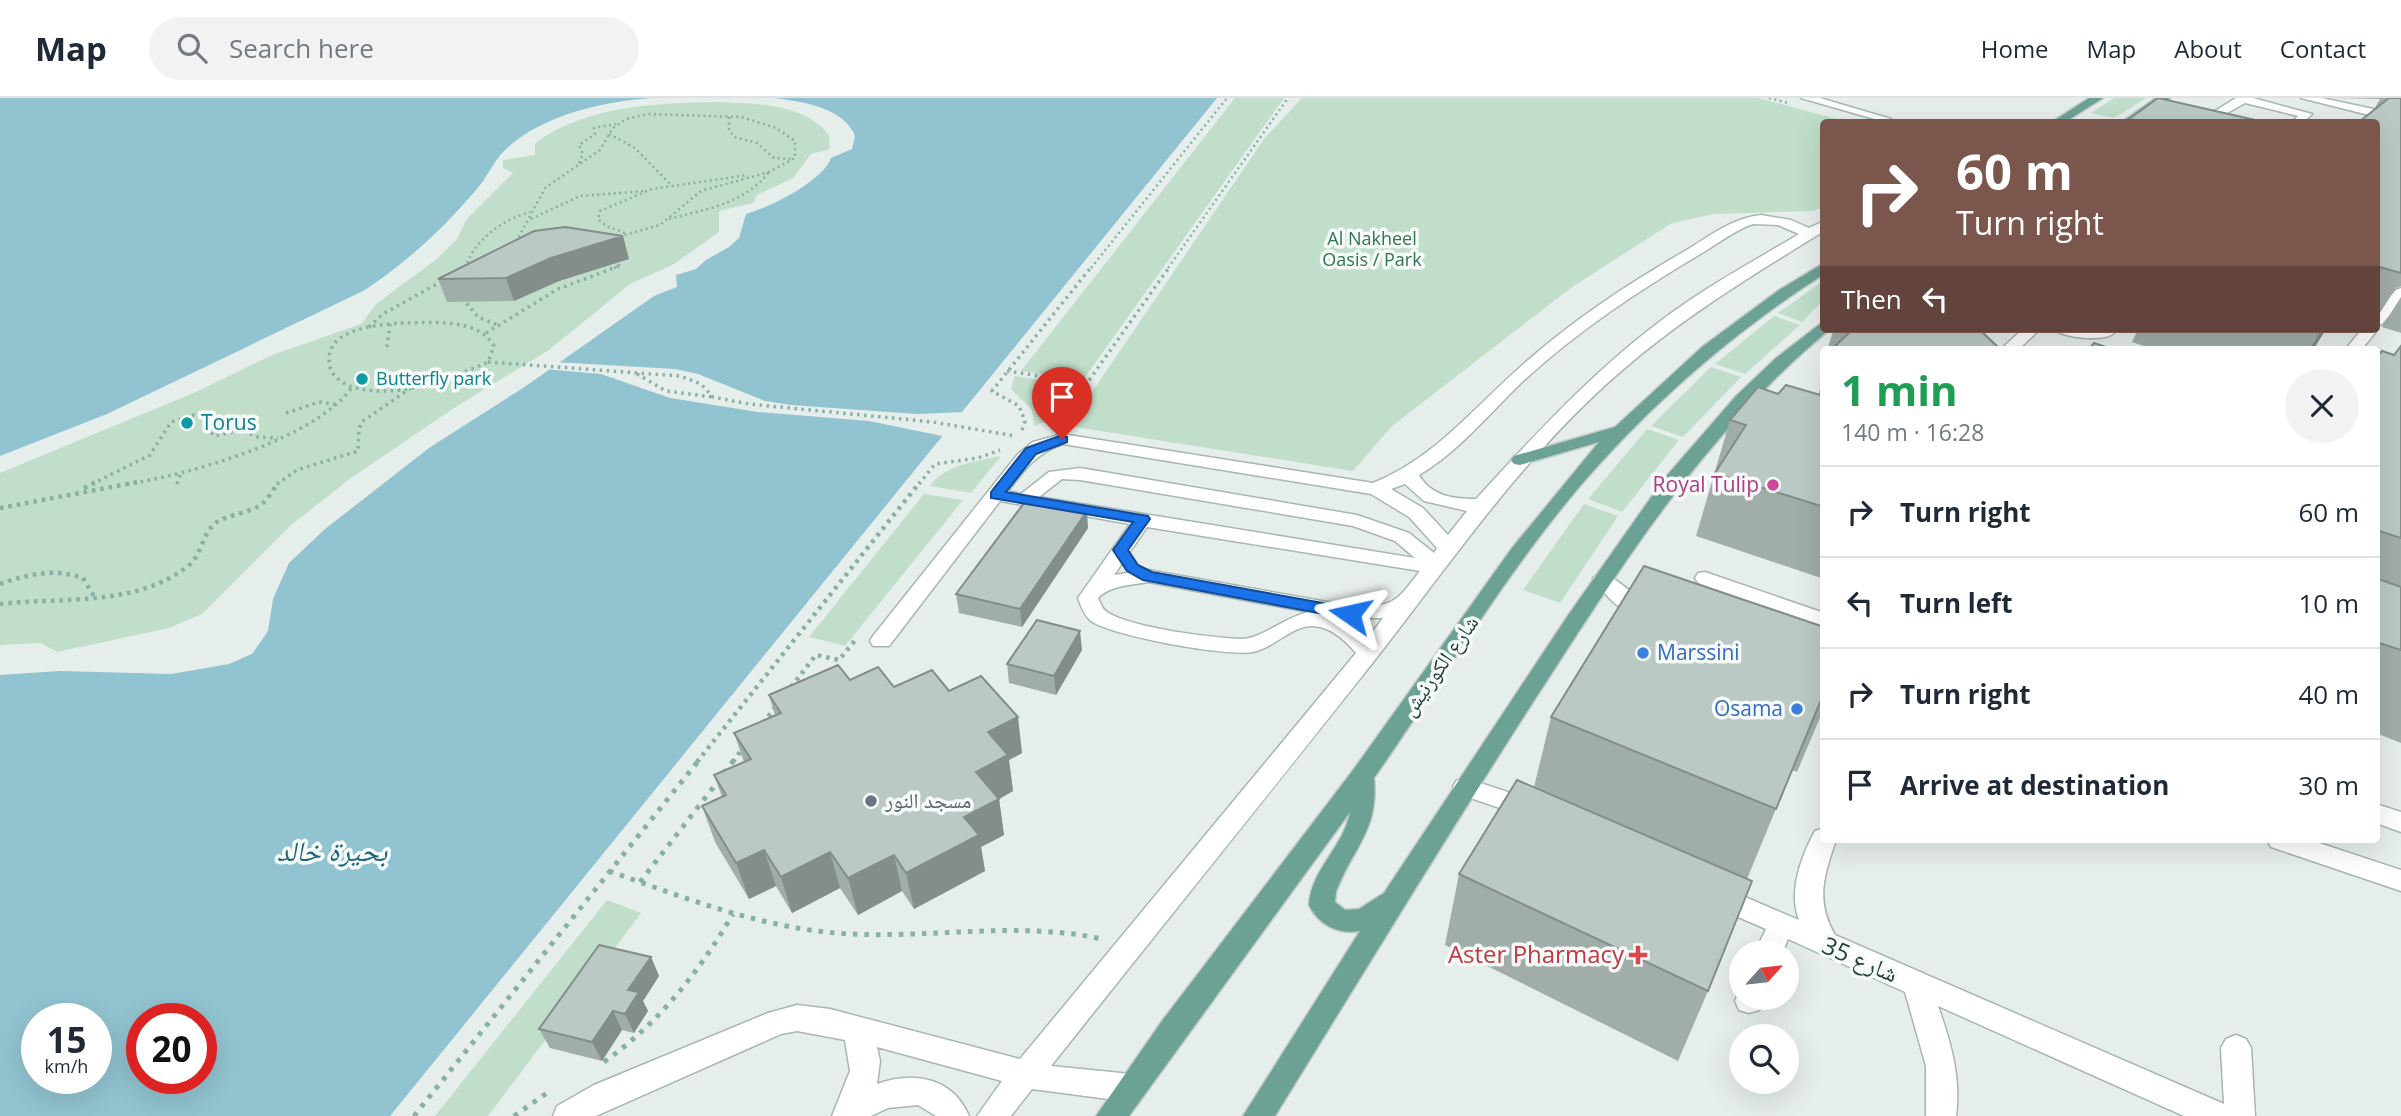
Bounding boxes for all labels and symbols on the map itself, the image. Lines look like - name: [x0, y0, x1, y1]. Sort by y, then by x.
- park label: Al Nakheel Oasis / Park: [1322, 226, 1422, 271]
- place label: Butterfly park: [376, 366, 492, 390]
- pin: [1032, 367, 1092, 439]
- marker: Butterfly park: [354, 371, 370, 387]
- place label: Torus: [201, 408, 257, 436]
- marker: Torus: [179, 415, 195, 431]
- place label: Royal Tulip: [1653, 470, 1759, 498]
- marker: Royal Tulip: [1765, 477, 1781, 493]
- position arrow: [1313, 577, 1387, 651]
- street label: شارع الكورنيش: [1394, 609, 1484, 721]
- place label: Marssini: [1657, 638, 1740, 666]
- marker: Marssini: [1635, 645, 1651, 661]
- place label: Osama: [1714, 694, 1783, 722]
- marker: Osama: [1789, 701, 1805, 717]
- place label: مسجد النور: [884, 786, 971, 814]
- marker: مسجد النور: [863, 793, 879, 809]
- water label: بحيرة خالد: [277, 831, 388, 869]
- street label: شارع 35: [1818, 928, 1904, 989]
- place label: Aster Pharmacy: [1448, 937, 1625, 970]
- north arrow: [1729, 940, 1799, 1010]
- marker: Aster Pharmacy: [1630, 947, 1646, 963]
- speed limit sign: 20: [126, 1003, 217, 1094]

